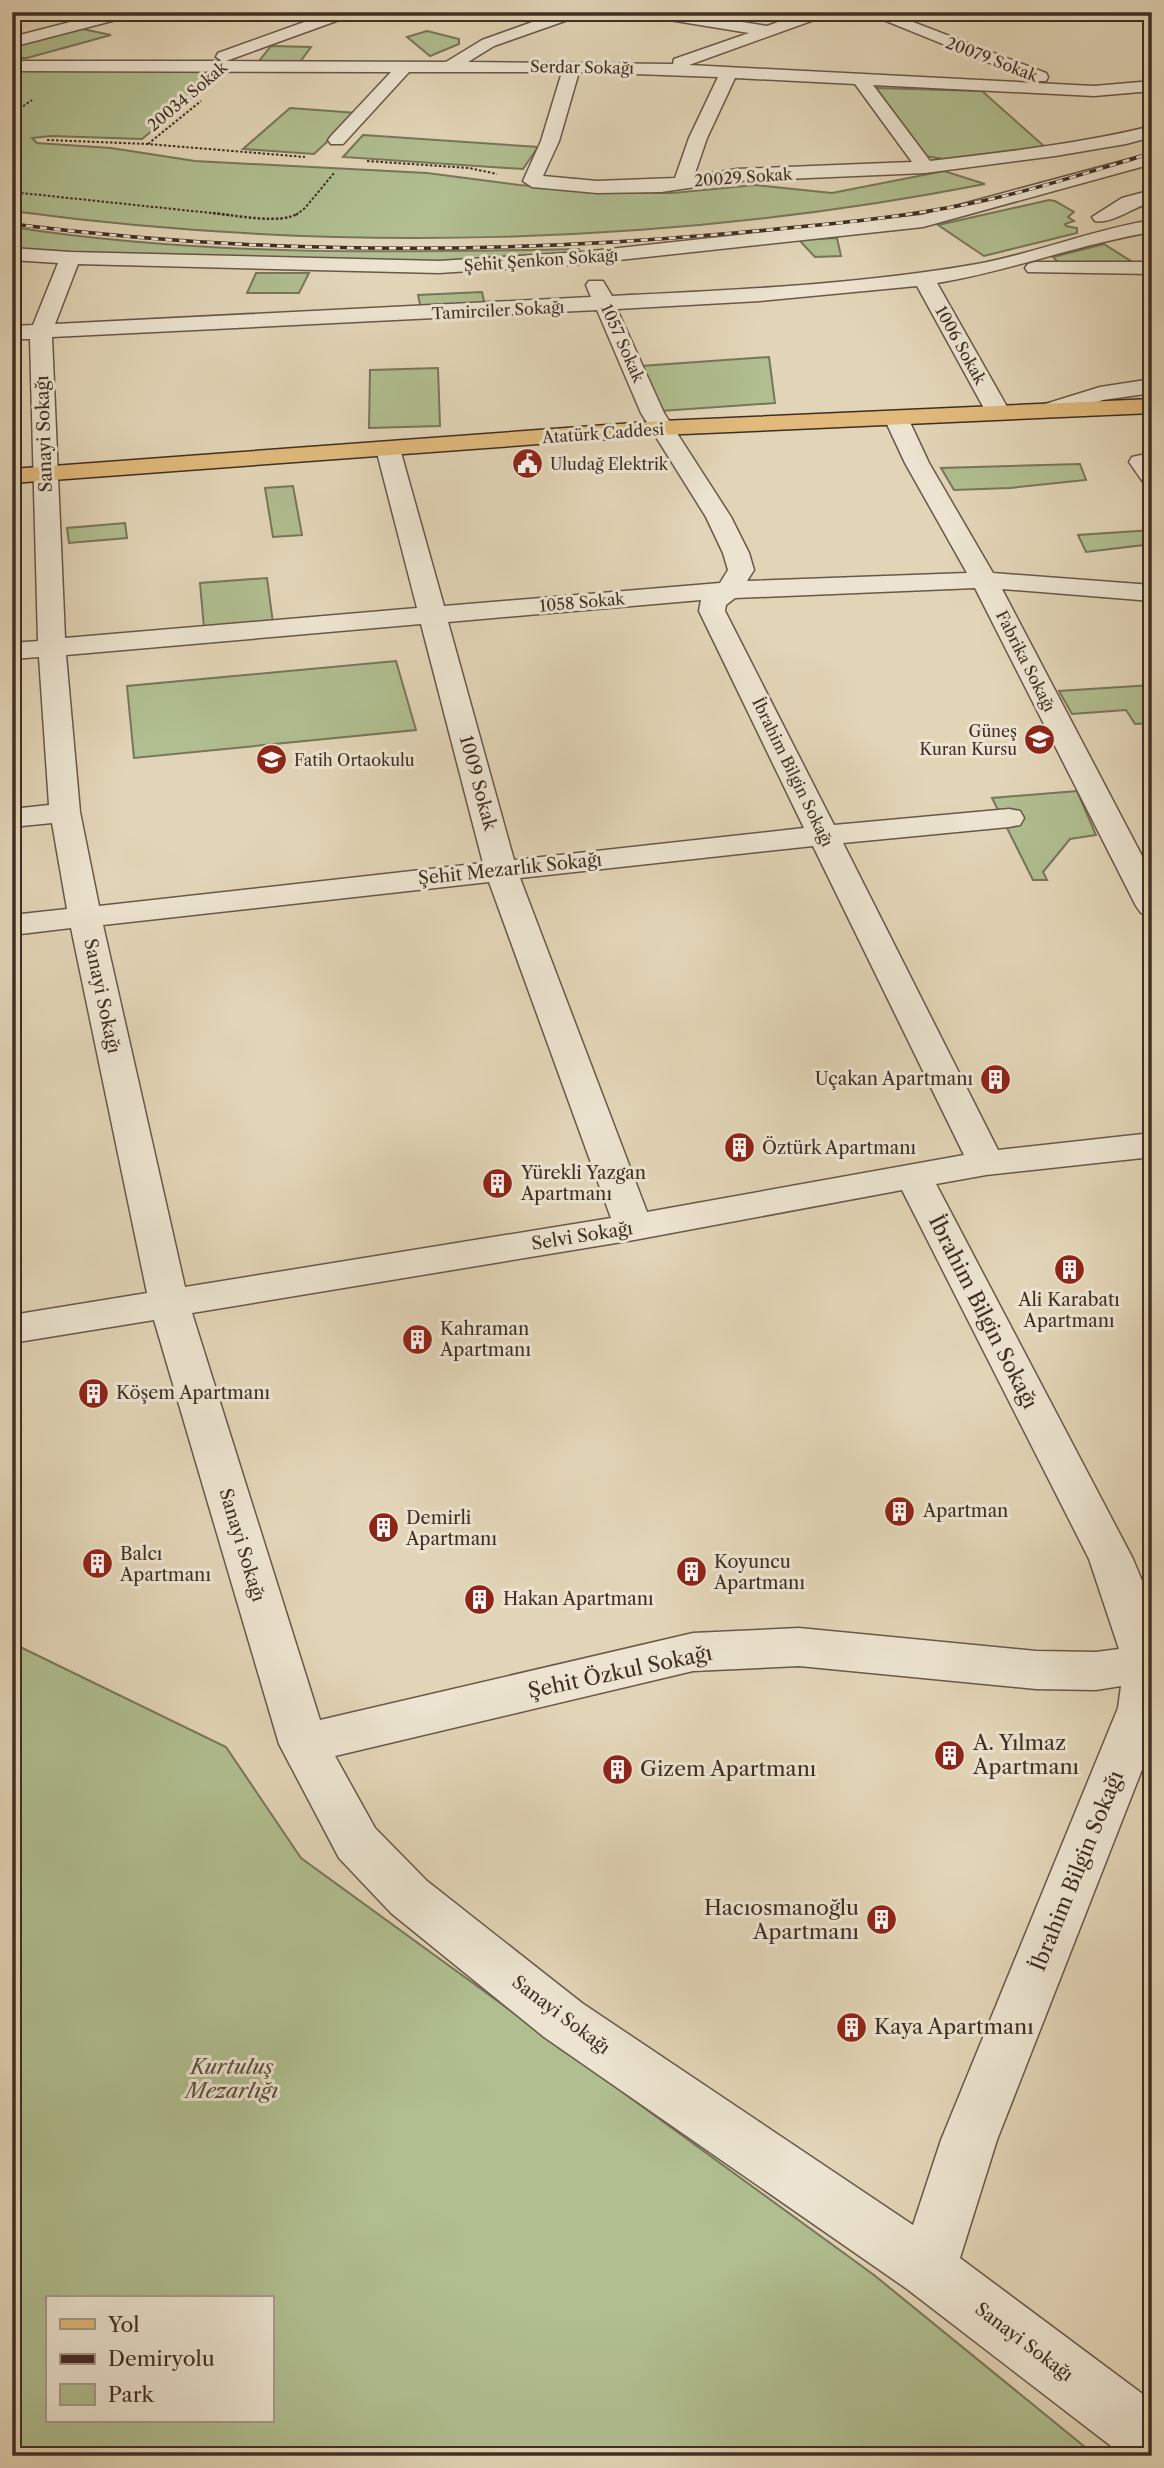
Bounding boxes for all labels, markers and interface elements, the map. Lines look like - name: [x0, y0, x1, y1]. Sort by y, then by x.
- street label: 20079 Sokak: [943, 32, 1042, 86]
- street label: 20034 Sokak: [143, 56, 231, 135]
- street label: Serdar Sokağı: [530, 56, 634, 78]
- street label: 20029 Sokak: [693, 164, 793, 190]
- street label: Şehit Şenkon Sokağı: [463, 245, 619, 275]
- street label: Tamirciler Sokağı: [431, 297, 565, 323]
- street label: 1057 Sokak: [597, 301, 649, 386]
- street label: 1006 Sokak: [931, 302, 991, 388]
- street label: Sanayi Sokağı: [31, 375, 57, 493]
- street label: Atatürk Caddesi: [540, 419, 665, 447]
- public building icon: Uludağ Elektrik: [510, 447, 544, 481]
- place label: Uludağ Elektrik: [550, 454, 669, 474]
- street label: 1058 Sokak: [539, 588, 626, 616]
- street label: Fabrika Sokağı: [992, 607, 1060, 715]
- street label: İbrahim Bilgin Sokağı: [748, 694, 838, 850]
- place label: Güneş Kuran Kursu: [919, 721, 1017, 759]
- school or university icon: Güneş Kuran Kursu: [1023, 723, 1057, 757]
- street label: 1009 Sokak: [455, 733, 502, 834]
- school or university icon: Fatih Ortaokulu: [254, 743, 288, 777]
- place label: Fatih Ortaokulu: [294, 750, 415, 770]
- street label: Şehit Mezarlık Sokağı: [417, 848, 604, 890]
- street label: Sanayi Sokağı: [79, 937, 125, 1056]
- building icon: Uçakan Apartmanı: [979, 1062, 1013, 1096]
- place label: Uçakan Apartmanı: [815, 1068, 974, 1090]
- building icon: Öztürk Apartmanı: [722, 1131, 756, 1165]
- place label: Öztürk Apartmanı: [762, 1136, 916, 1159]
- place label: Yürekli Yazgan Apartmanı: [520, 1162, 646, 1205]
- building icon: Yürekli Yazgan Apartmanı: [481, 1166, 515, 1200]
- street label: İbrahim Bilgin Sokağı: [924, 1211, 1043, 1413]
- street label: Selvi Sokağı: [530, 1217, 635, 1255]
- building icon: Ali Karabatı Apartmanı: [1052, 1252, 1086, 1286]
- place label: Ali Karabatı Apartmanı: [1017, 1289, 1120, 1332]
- place label: Kahraman Apartmanı: [439, 1318, 531, 1361]
- building icon: Kahraman Apartmanı: [400, 1322, 434, 1356]
- building icon: Köşem Apartmanı: [76, 1376, 110, 1410]
- place label: Köşem Apartmanı: [116, 1382, 271, 1404]
- street label: Sanayi Sokağı: [214, 1486, 270, 1605]
- building icon: Apartman: [883, 1494, 917, 1528]
- place label: Apartman: [922, 1500, 1008, 1522]
- place label: Demirli Apartmanı: [405, 1507, 497, 1550]
- building icon: Demirli Apartmanı: [366, 1511, 400, 1545]
- place label: Balcı Apartmanı: [119, 1543, 211, 1586]
- building icon: Balcı Apartmanı: [80, 1547, 114, 1581]
- place label: Koyuncu Apartmanı: [713, 1551, 805, 1594]
- building icon: Koyuncu Apartmanı: [674, 1555, 708, 1589]
- building icon: Hakan Apartmanı: [463, 1582, 497, 1616]
- place label: Hakan Apartmanı: [503, 1588, 654, 1610]
- street label: Şehit Özkul Sokağı: [526, 1640, 714, 1703]
- place label: A. Yılmaz Apartmanı: [972, 1730, 1079, 1779]
- building icon: A. Yılmaz Apartmanı: [933, 1738, 967, 1772]
- building icon: Gizem Apartmanı: [600, 1752, 634, 1786]
- place label: Gizem Apartmanı: [640, 1756, 816, 1781]
- street label: İbrahim Bilgin Sokağı: [1025, 1767, 1128, 1975]
- place label: Hacıosmanoğlu Apartmanı: [704, 1895, 859, 1944]
- building icon: Hacıosmanoğlu Apartmanı: [865, 1903, 899, 1937]
- street label: Sanayi Sokağı: [508, 1971, 615, 2059]
- building icon: Kaya Apartmanı: [834, 2010, 868, 2044]
- place label: Kaya Apartmanı: [874, 2014, 1034, 2039]
- park label: Kurtuluş Mezarlığı: [182, 2054, 279, 2103]
- legend: [46, 2296, 273, 2422]
- street label: Sanayi Sokağı: [971, 2298, 1078, 2386]
- text: Yol: [107, 2312, 140, 2337]
- text: Demiryolu: [108, 2346, 215, 2371]
- text: Park: [108, 2382, 154, 2407]

